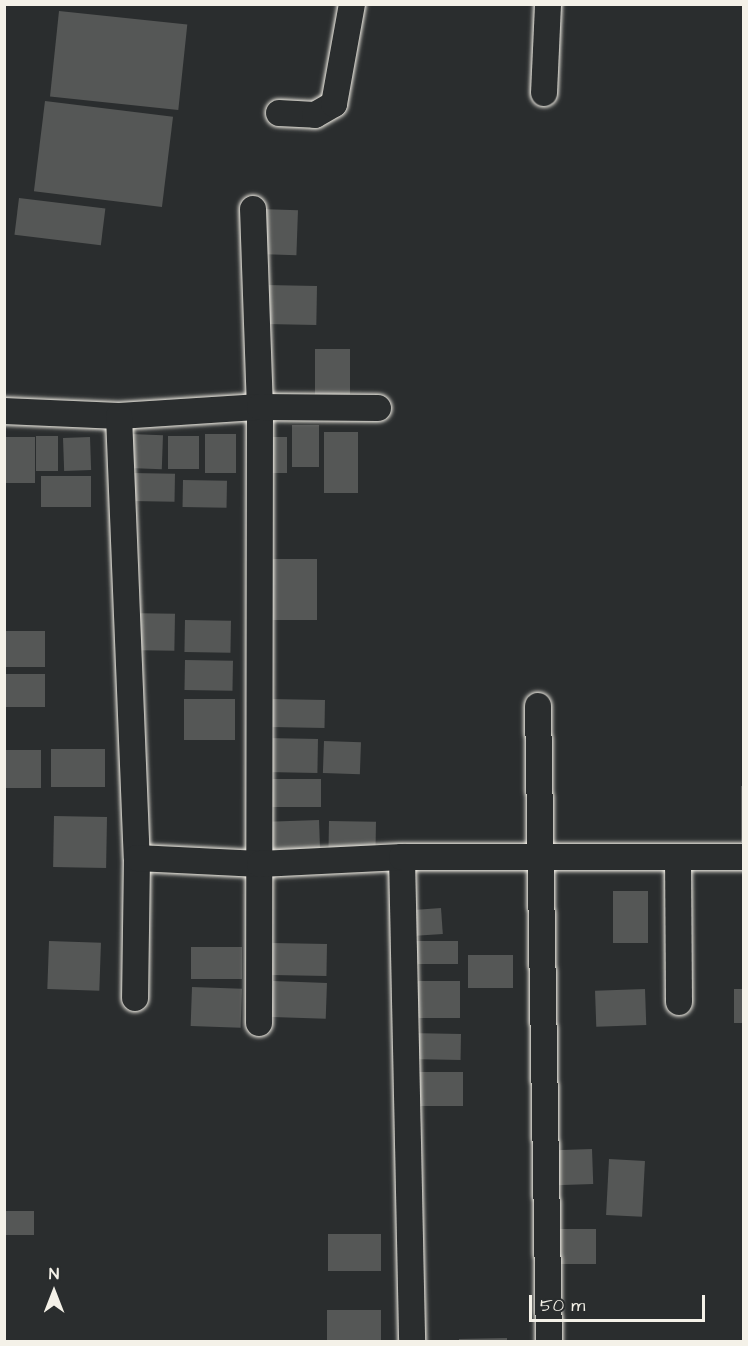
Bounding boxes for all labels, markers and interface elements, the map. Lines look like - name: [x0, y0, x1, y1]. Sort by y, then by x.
- north arrow: [24, 1262, 84, 1322]
- text: N: [49, 1263, 59, 1285]
- scale bar: [532, 1283, 708, 1321]
- text: 50 m: [540, 1293, 585, 1318]

